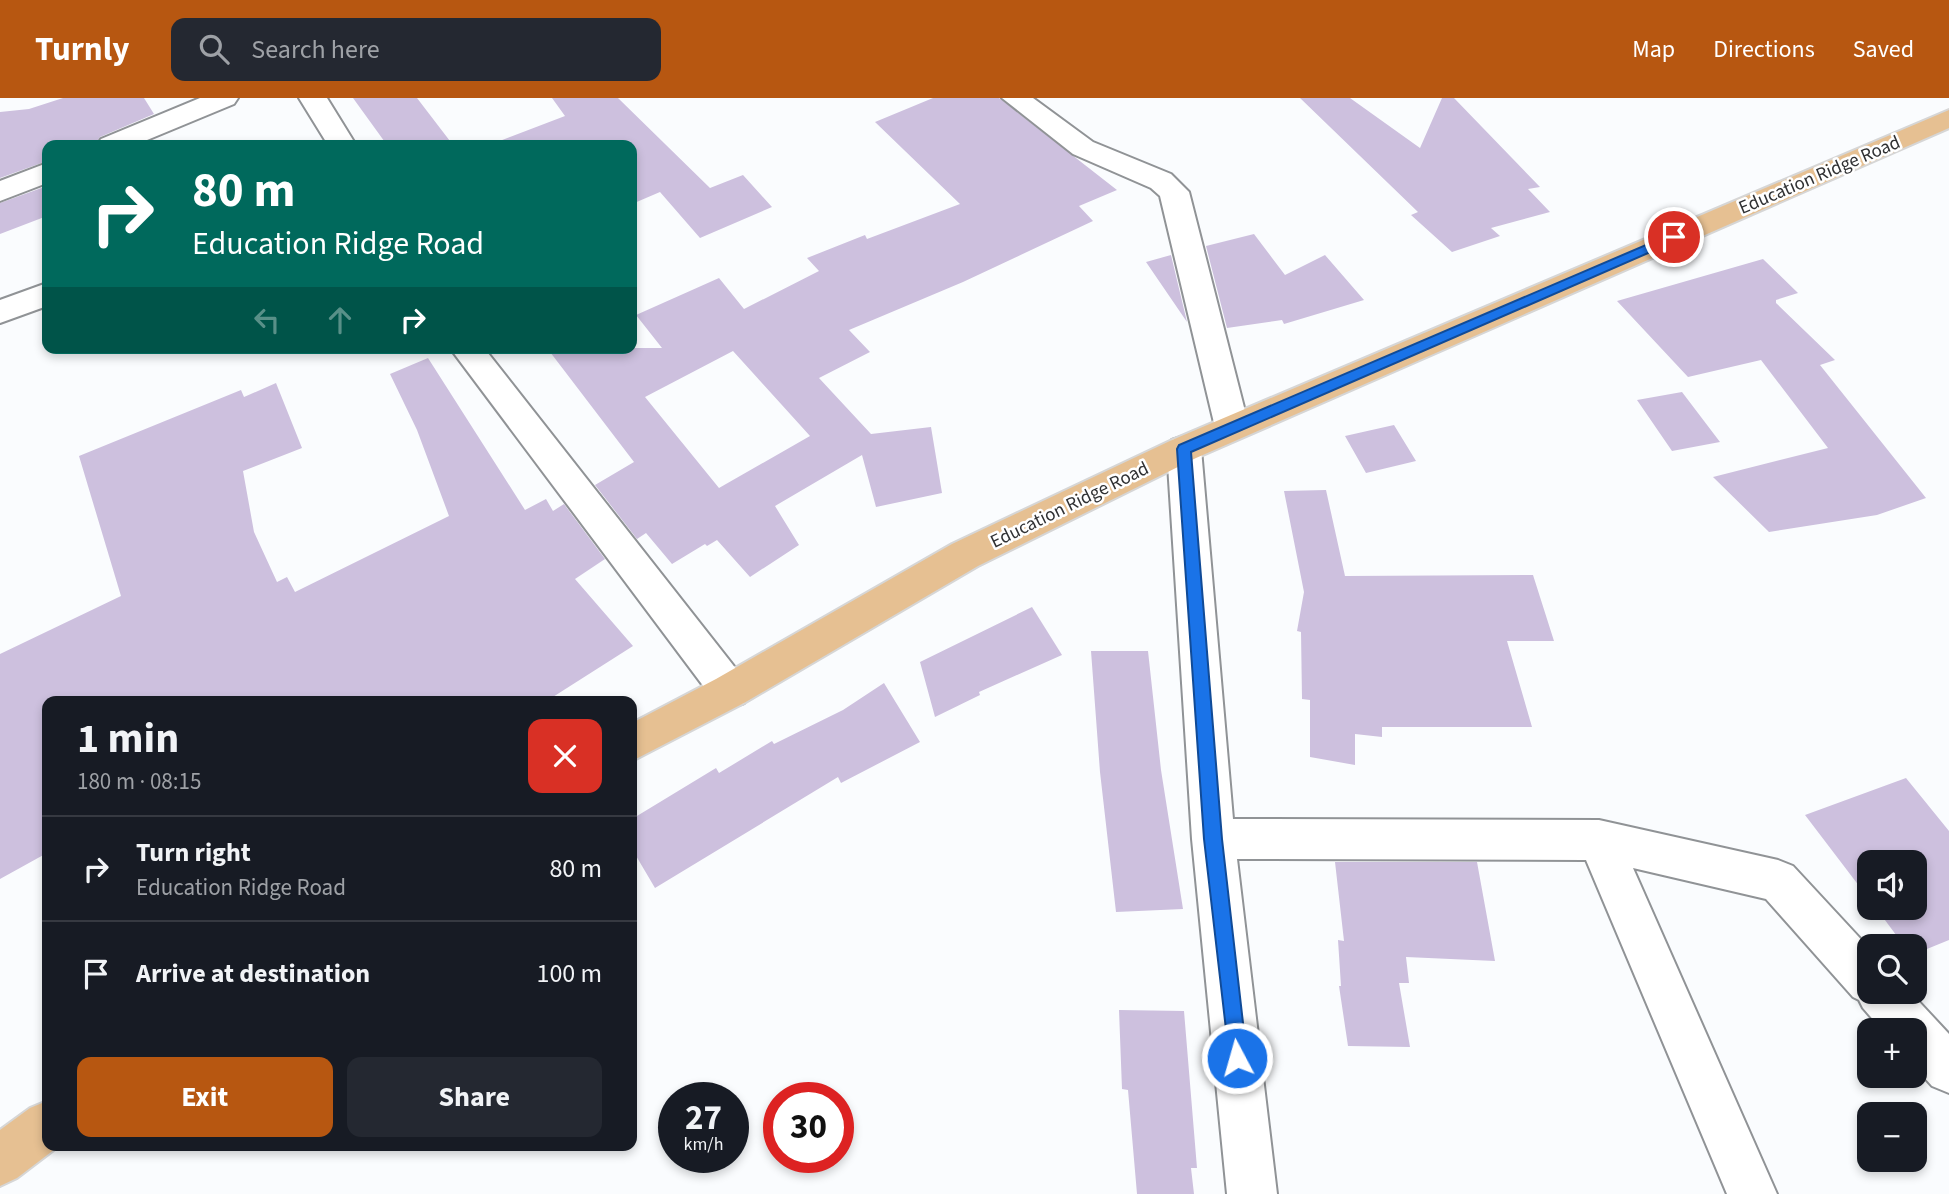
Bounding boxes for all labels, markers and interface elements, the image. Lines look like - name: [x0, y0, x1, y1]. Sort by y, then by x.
- search box: [171, 18, 661, 81]
- text: Turnly: [35, 26, 129, 73]
- icon: search: [195, 30, 233, 68]
- text: Search here: [251, 31, 380, 68]
- text: Map: [1632, 32, 1675, 67]
- text: Directions: [1713, 32, 1815, 67]
- text: Saved: [1853, 32, 1914, 67]
- street label: Education Ridge Road: [1734, 129, 1905, 222]
- text: 80 m: [192, 156, 296, 226]
- icon: right: [77, 168, 168, 259]
- pin: [1644, 207, 1704, 267]
- icon: arrive: [1655, 218, 1693, 256]
- text: Education Ridge Road: [192, 221, 484, 267]
- icon: left: [248, 301, 286, 339]
- icon: ahead: [321, 301, 359, 339]
- icon: right: [394, 301, 432, 339]
- street label: Education Ridge Road: [986, 455, 1154, 555]
- text: 1 min: [77, 709, 179, 769]
- button: close: [528, 719, 602, 793]
- text: 180 m · 08:15: [77, 765, 201, 798]
- text: Turn right: [136, 834, 251, 871]
- icon: right: [77, 850, 115, 888]
- text: 80 m: [549, 850, 602, 887]
- map controls: [1857, 850, 1927, 1172]
- button: sound: [1857, 850, 1927, 920]
- text: Education Ridge Road: [136, 871, 346, 904]
- button: search: [1857, 934, 1927, 1004]
- icon: arrive: [77, 955, 115, 993]
- text: Arrive at destination: [136, 955, 370, 992]
- text: 100 m: [536, 955, 602, 992]
- button: +: [1857, 1018, 1927, 1088]
- position arrow: [1200, 1021, 1274, 1095]
- button: Exit: [77, 1057, 333, 1137]
- button: Share: [347, 1057, 602, 1137]
- speed limit sign: 30: [763, 1082, 854, 1173]
- text: 27: [685, 1093, 722, 1143]
- button: −: [1857, 1102, 1927, 1172]
- text: km/h: [684, 1132, 723, 1157]

